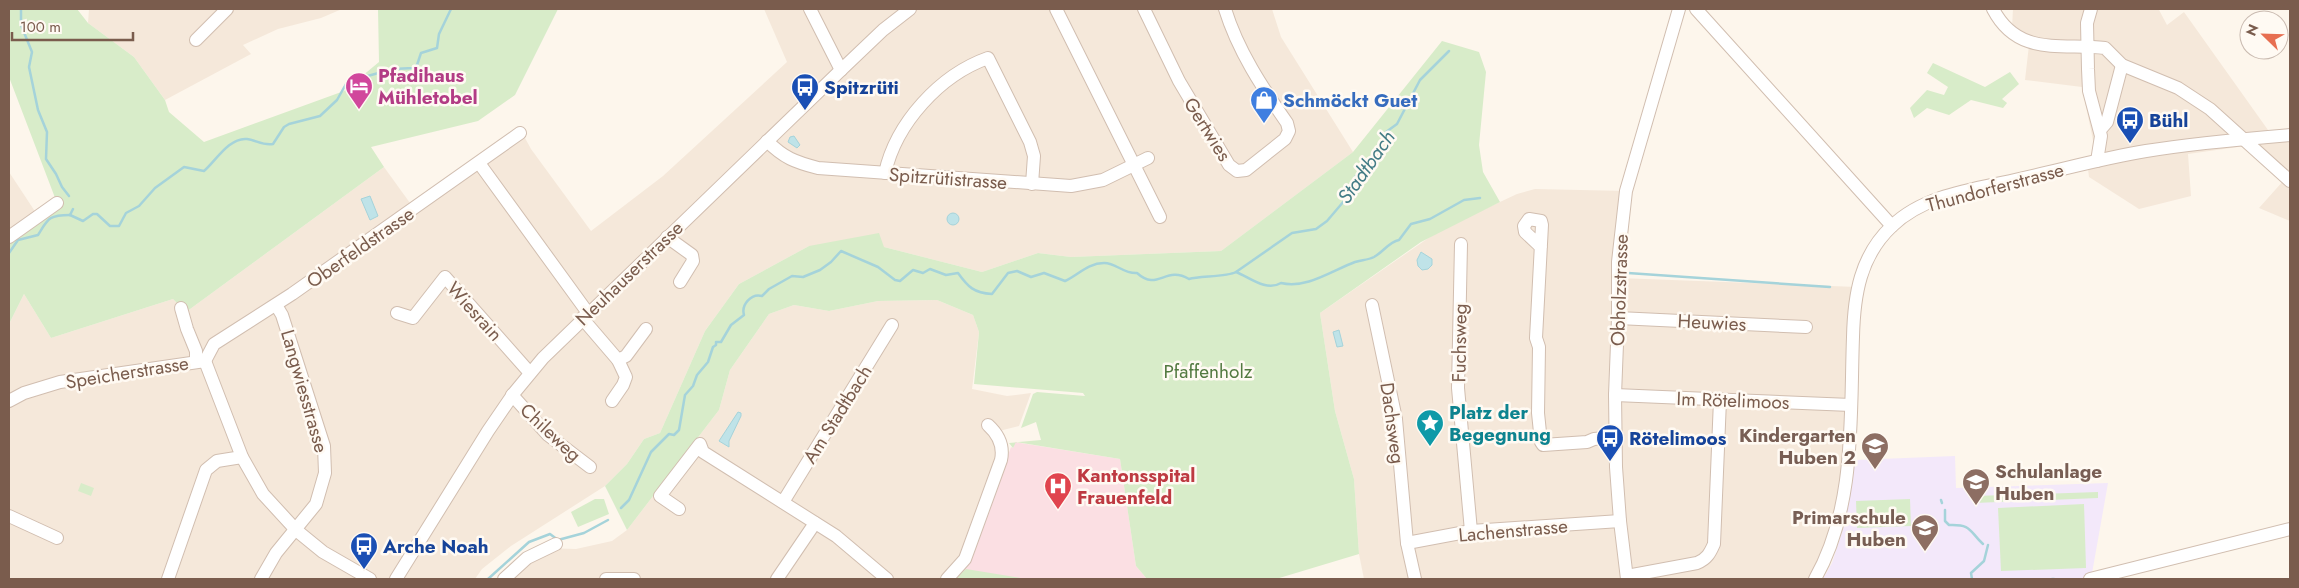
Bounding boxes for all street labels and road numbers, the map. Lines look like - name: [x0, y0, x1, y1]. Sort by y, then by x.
- street label: Gertwies: [1177, 92, 1238, 167]
- street label: Thundorferstrasse: [1923, 156, 2067, 219]
- street label: Spitzrütistrasse: [888, 161, 1008, 196]
- street label: Oberfeldstrasse: [301, 200, 420, 294]
- street label: Neuhauserstrasse: [569, 215, 689, 332]
- street label: Obholzstrasse: [1604, 233, 1635, 347]
- street label: Wiesrain: [441, 276, 509, 347]
- street label: Fuchsweg: [1445, 303, 1474, 383]
- street label: Heuwies: [1677, 307, 1747, 338]
- street label: Langwiesstrasse: [274, 326, 335, 456]
- street label: Speicherstrasse: [64, 349, 191, 396]
- street label: Am Stadtbach: [796, 360, 878, 469]
- street label: Dachsweg: [1373, 381, 1412, 466]
- street label: Im Rötelimoos: [1676, 385, 1790, 416]
- street label: Chileweg: [514, 397, 587, 468]
- street label: Lachenstrasse: [1457, 512, 1569, 549]

